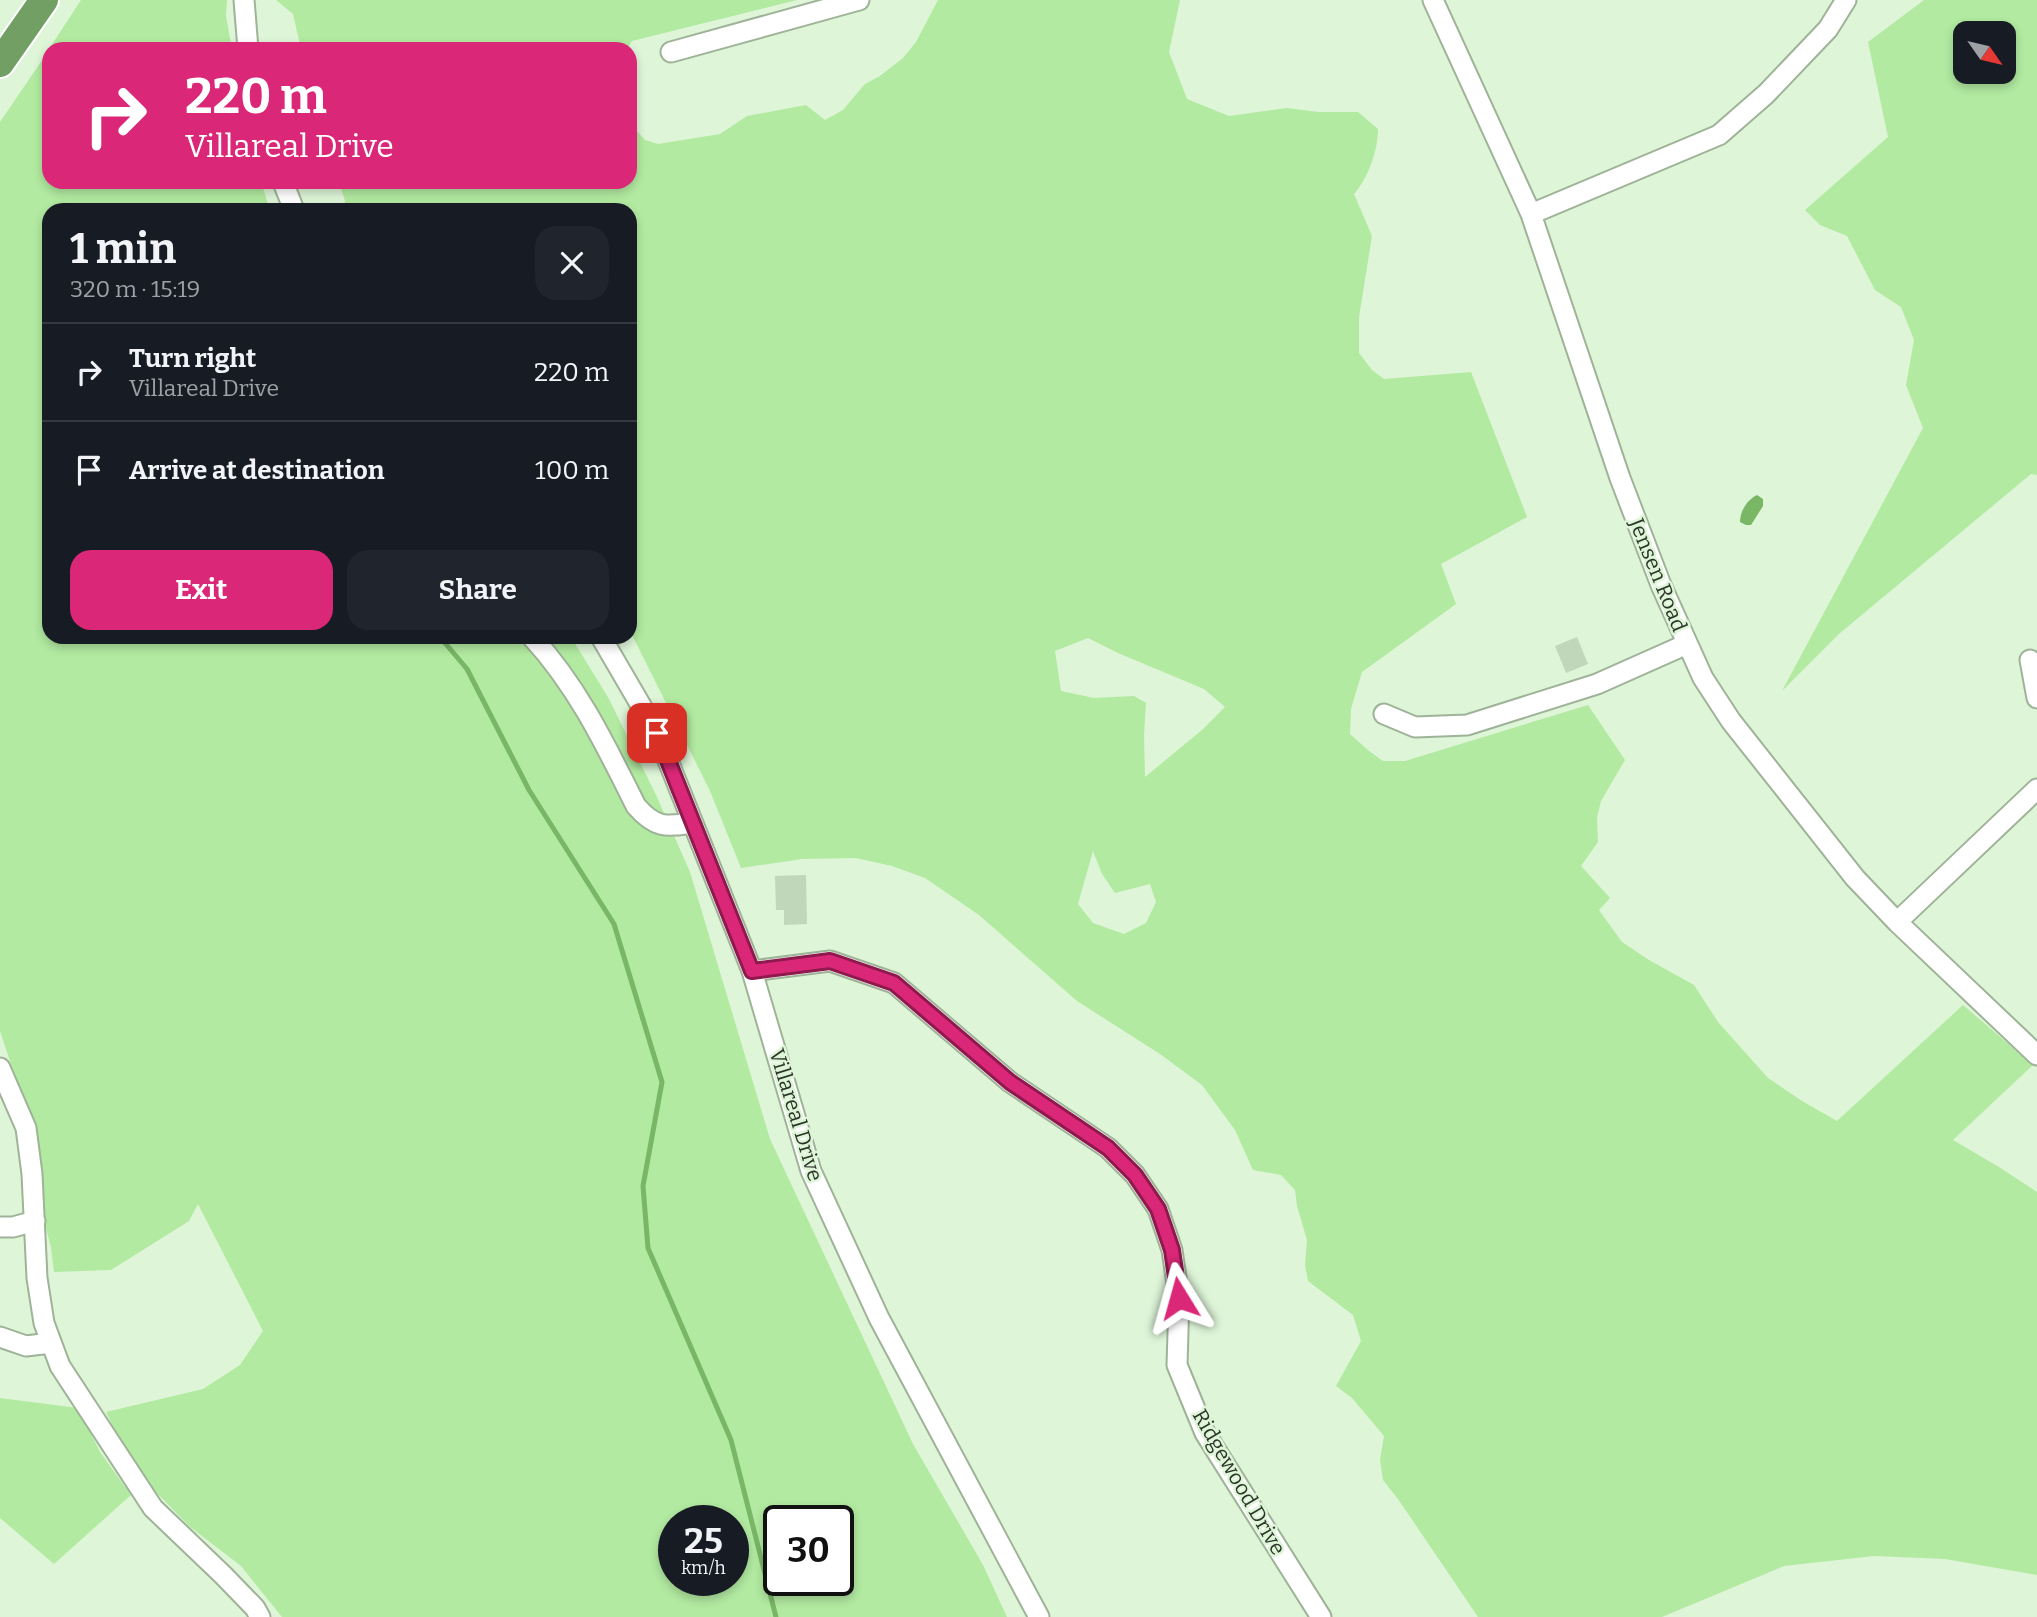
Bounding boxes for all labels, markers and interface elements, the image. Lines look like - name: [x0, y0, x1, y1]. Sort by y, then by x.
- north arrow: [1953, 21, 2016, 84]
- map controls: [1953, 21, 2016, 84]
- text: 220 m: [185, 67, 327, 126]
- icon: right: [70, 70, 161, 161]
- text: Villareal Drive: [185, 127, 394, 165]
- text: 1 min: [70, 224, 176, 274]
- button: close: [535, 226, 609, 300]
- text: 320 m · 15:19: [70, 275, 200, 303]
- text: Turn right: [129, 343, 256, 374]
- icon: right: [70, 353, 108, 391]
- text: 220 m: [534, 357, 609, 388]
- text: Villareal Drive: [129, 374, 279, 402]
- icon: arrive: [70, 451, 108, 489]
- text: Arrive at destination: [129, 455, 384, 486]
- text: 100 m: [535, 455, 609, 486]
- street label: Jensen Road: [1623, 514, 1693, 635]
- button: Exit: [70, 550, 333, 630]
- button: Share: [347, 550, 609, 630]
- pin: [627, 703, 687, 763]
- icon: arrive: [638, 714, 676, 752]
- street label: Villareal Drive: [764, 1046, 828, 1184]
- position arrow: [1142, 1261, 1216, 1335]
- street label: Ridgewood Drive: [1187, 1405, 1291, 1559]
- speed limit sign: 30: [763, 1505, 854, 1596]
- text: 25: [684, 1520, 723, 1562]
- text: km/h: [681, 1557, 726, 1579]

